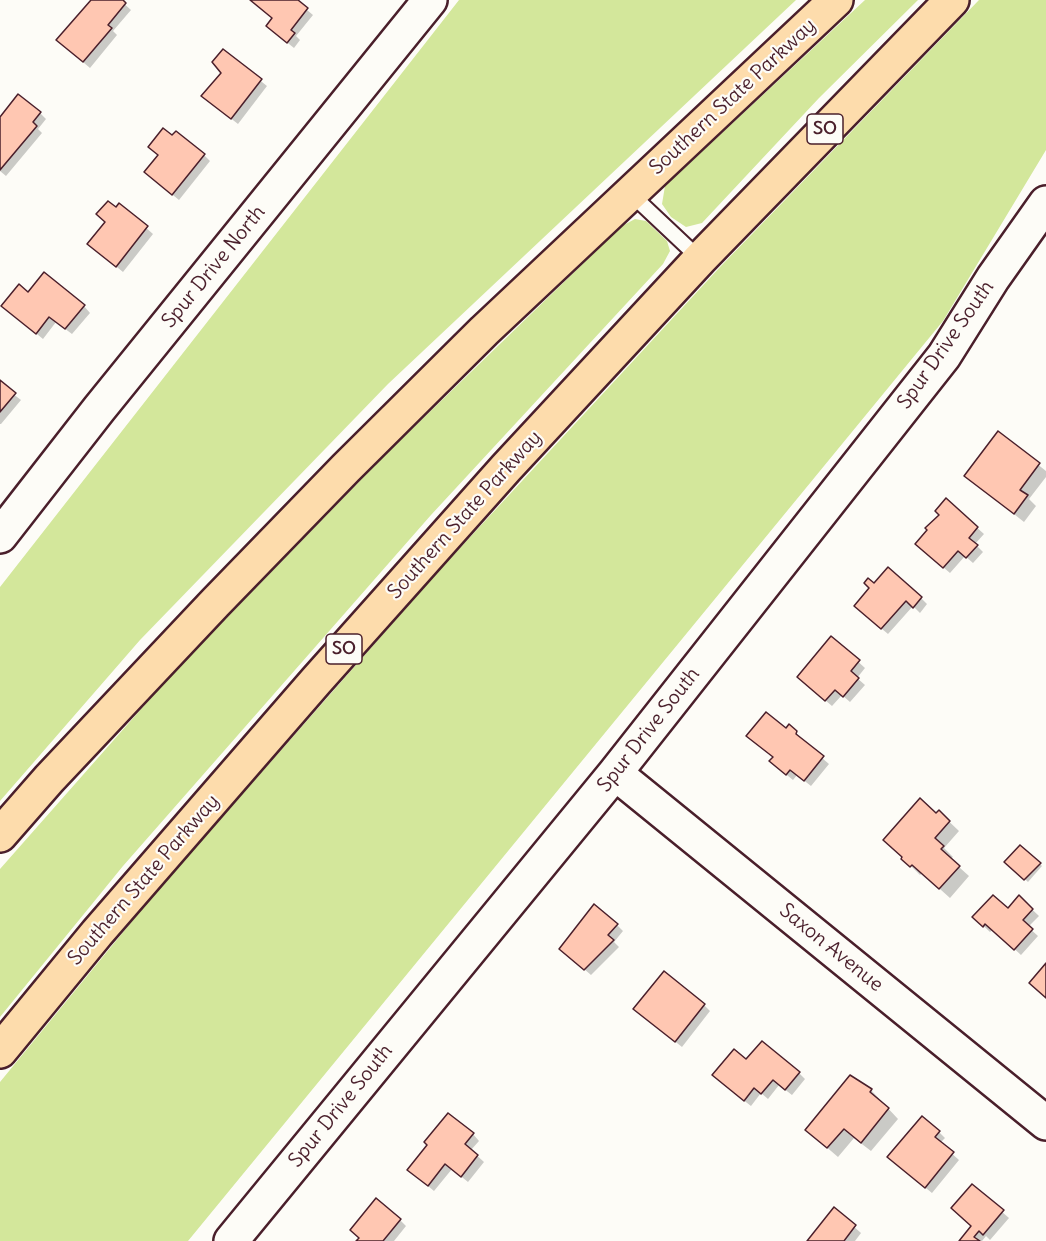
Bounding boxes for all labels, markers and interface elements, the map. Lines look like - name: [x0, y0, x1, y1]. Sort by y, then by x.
- street label: Southern State Parkway: [645, 14, 821, 180]
- road number: SO: [807, 114, 843, 144]
- street label: Spur Drive North: [157, 201, 271, 333]
- street label: Spur Drive South: [893, 276, 999, 414]
- street label: Southern State Parkway: [383, 426, 547, 604]
- road number: SO: [326, 634, 362, 664]
- street label: Spur Drive South: [593, 663, 705, 797]
- street label: Southern State Parkway: [63, 790, 225, 970]
- street label: Saxon Avenue: [774, 899, 888, 997]
- street label: Spur Drive South: [284, 1040, 398, 1172]

